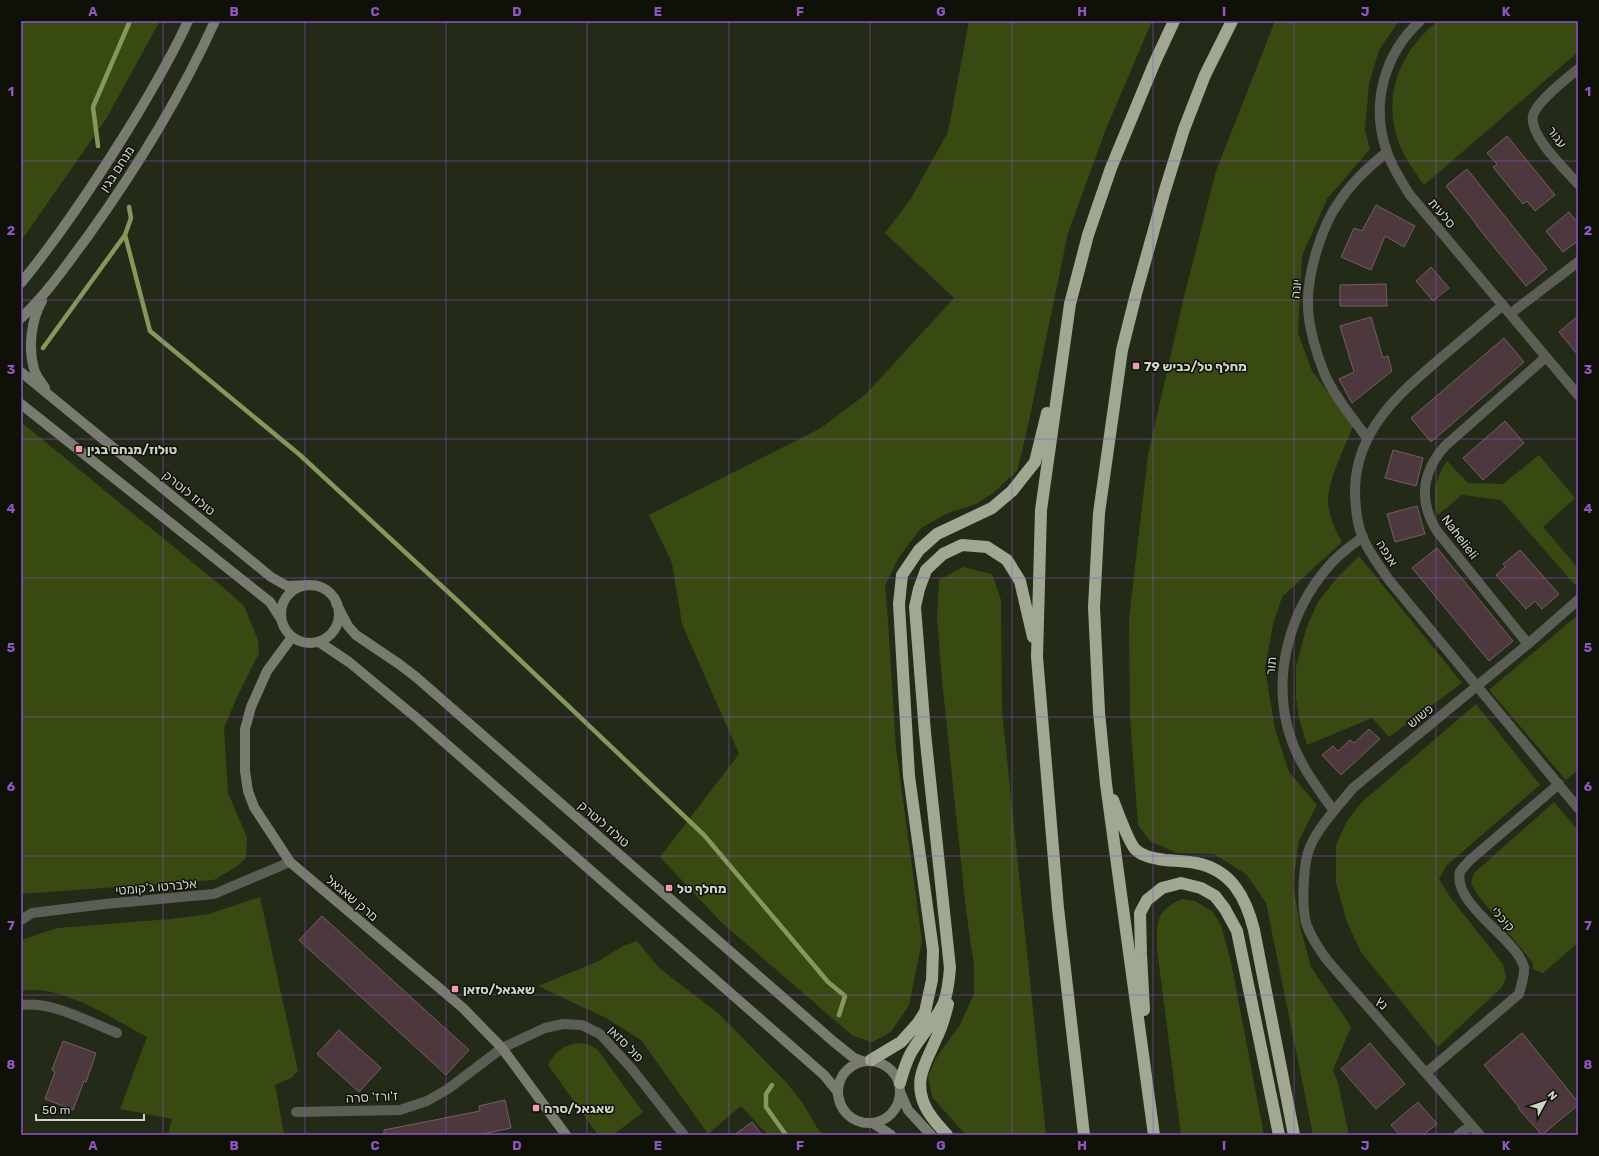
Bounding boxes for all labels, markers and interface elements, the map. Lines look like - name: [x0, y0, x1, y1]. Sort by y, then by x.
- text: A: [88, 4, 98, 19]
- text: B: [229, 4, 239, 19]
- text: C: [370, 4, 380, 19]
- text: D: [512, 4, 522, 19]
- text: E: [654, 4, 662, 19]
- text: F: [796, 4, 804, 19]
- text: G: [936, 4, 946, 19]
- text: H: [1077, 4, 1087, 19]
- text: I: [1222, 4, 1226, 19]
- text: J: [1361, 4, 1369, 19]
- text: K: [1502, 4, 1511, 19]
- text: 1: [8, 84, 14, 99]
- text: 1: [1585, 84, 1591, 99]
- street label: עגור: [1544, 123, 1570, 151]
- street label: מנחם בגין: [97, 143, 137, 195]
- street label: סלעית: [1425, 195, 1459, 231]
- text: 2: [7, 223, 15, 238]
- text: 2: [1584, 223, 1592, 238]
- street label: יונה: [1288, 278, 1304, 300]
- place label: מחלף טל/כביש 79: [1144, 359, 1247, 374]
- marker: מחלף טל/כביש 79: [1131, 361, 1141, 371]
- text: 3: [7, 362, 16, 377]
- text: 3: [1584, 362, 1593, 377]
- place label: טולוז/מנחם בגין: [87, 442, 177, 457]
- marker: טולוז/מנחם בגין: [74, 444, 84, 454]
- street label: טולוז לוטרק: [160, 467, 218, 519]
- text: 4: [7, 501, 16, 516]
- text: 4: [1584, 501, 1593, 516]
- street label: Nahelieli: [1439, 512, 1481, 562]
- street label: אנפה: [1373, 537, 1401, 569]
- text: 5: [7, 640, 15, 655]
- text: 5: [1584, 640, 1592, 655]
- street label: תור: [1263, 656, 1279, 676]
- street label: פשוש: [1404, 701, 1436, 731]
- text: 6: [7, 779, 16, 794]
- text: 6: [1584, 779, 1593, 794]
- street label: טולוז לוטרק: [575, 798, 633, 850]
- street label: מרק שאגאל: [323, 872, 381, 924]
- street label: אלברטו ג'קומטי: [115, 876, 197, 898]
- place label: מחלף טל: [677, 881, 727, 896]
- marker: מחלף טל: [664, 883, 674, 893]
- street label: קיכלי: [1488, 903, 1518, 935]
- text: 7: [7, 918, 15, 933]
- text: 7: [1584, 918, 1592, 933]
- place label: שאגאל/סזאן: [463, 982, 535, 997]
- marker: שאגאל/סזאן: [450, 984, 460, 994]
- street label: נץ: [1372, 994, 1392, 1012]
- street label: פול סזאן: [605, 1023, 647, 1065]
- text: 8: [7, 1057, 16, 1072]
- text: 8: [1584, 1057, 1593, 1072]
- north arrow: [1525, 1082, 1565, 1122]
- street label: ז'ורז' סרה: [345, 1088, 399, 1106]
- text: N: [1545, 1089, 1560, 1103]
- scale bar: [36, 1096, 144, 1122]
- place label: שאגאל/סרה: [544, 1101, 614, 1116]
- text: 50 m: [42, 1103, 70, 1117]
- marker: שאגאל/סרה: [531, 1103, 541, 1113]
- text: A: [88, 1138, 98, 1153]
- text: B: [229, 1138, 239, 1153]
- text: C: [370, 1138, 380, 1153]
- text: D: [512, 1138, 522, 1153]
- text: E: [654, 1138, 662, 1153]
- text: F: [796, 1138, 804, 1153]
- text: G: [936, 1138, 946, 1153]
- text: H: [1077, 1138, 1087, 1153]
- text: I: [1222, 1138, 1226, 1153]
- text: J: [1361, 1138, 1369, 1153]
- text: K: [1502, 1138, 1511, 1153]

